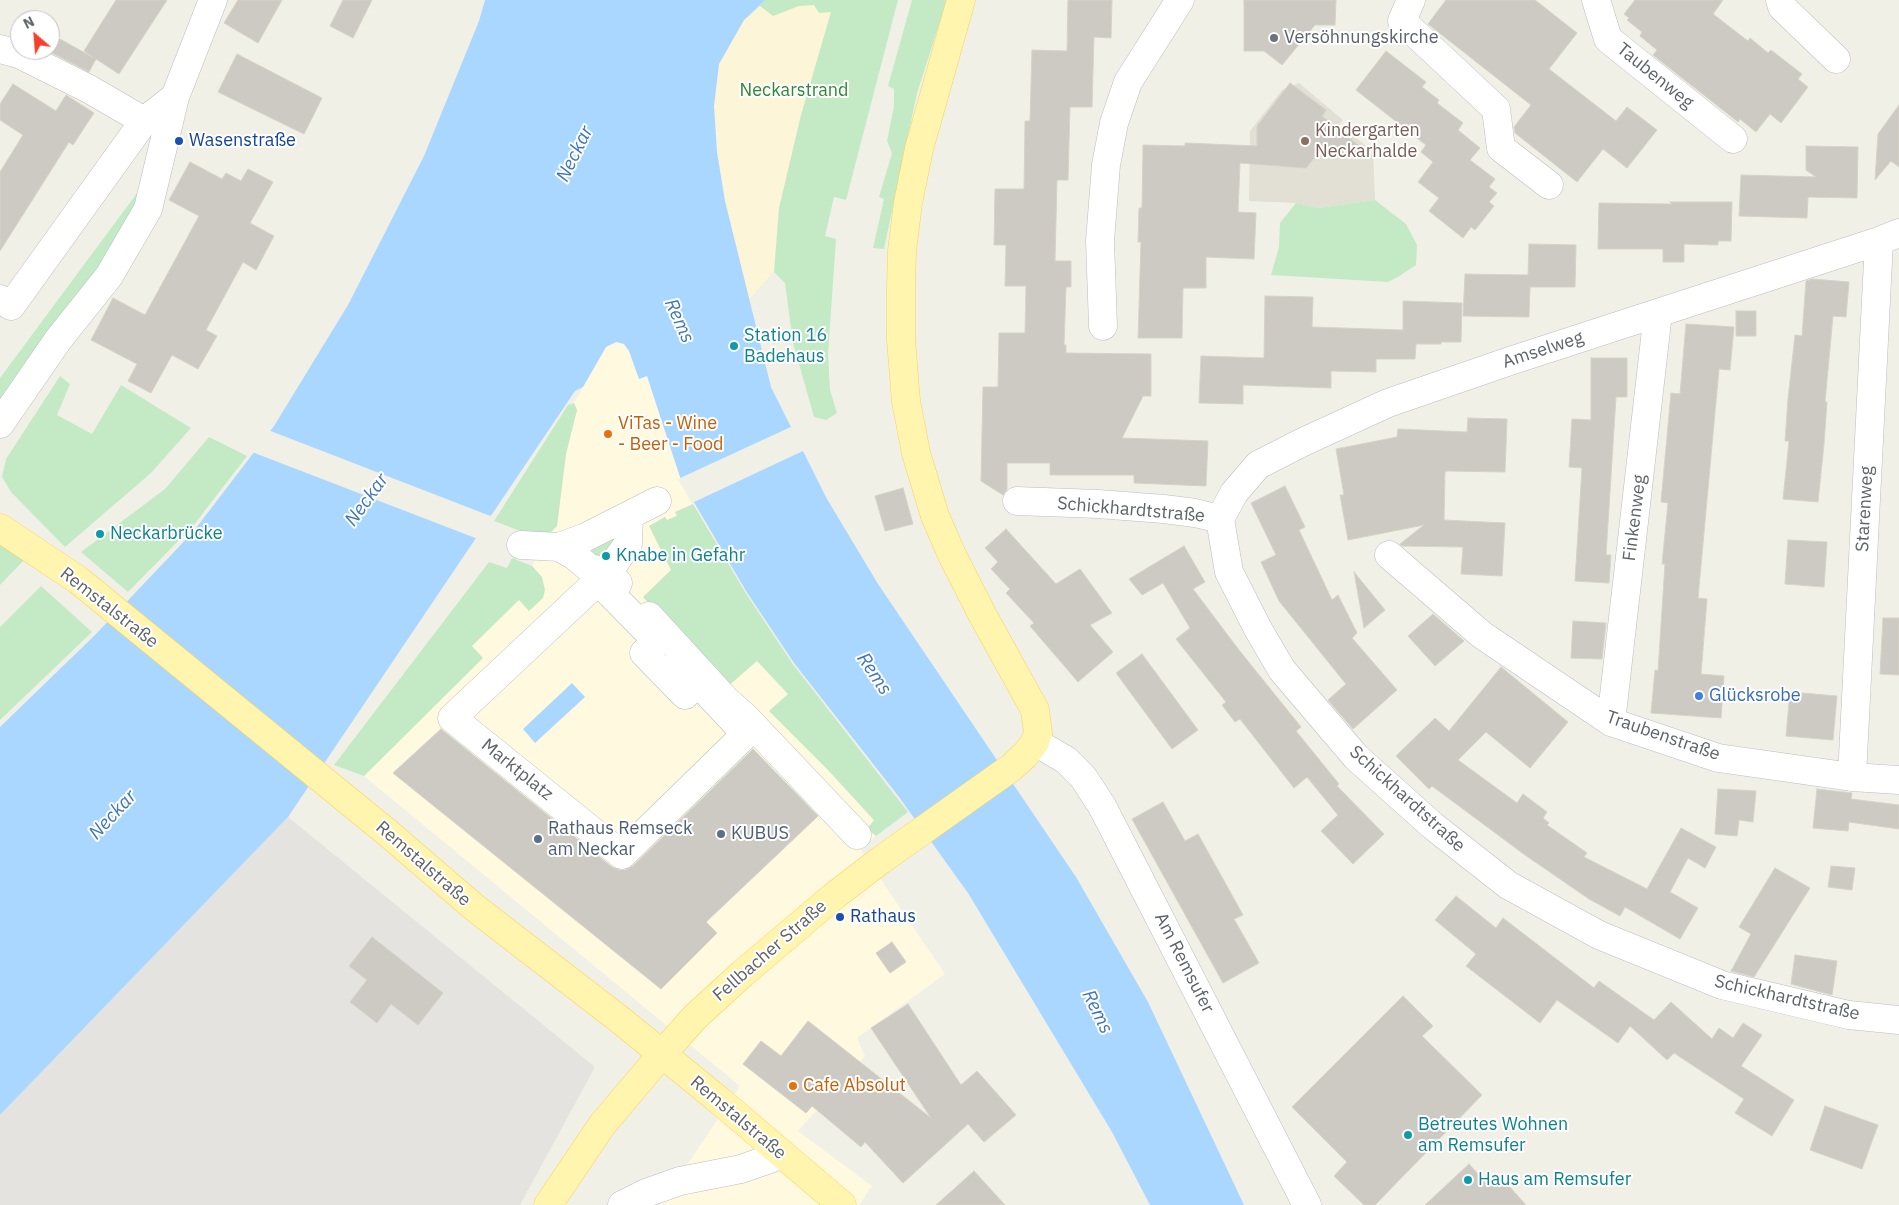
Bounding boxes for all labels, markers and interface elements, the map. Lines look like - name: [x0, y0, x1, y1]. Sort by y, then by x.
- north arrow: [10, 10, 60, 60]
- text: N: [20, 12, 37, 33]
- place label: Versöhnungskirche: [1284, 27, 1439, 49]
- marker: Versöhnungskirche: [1268, 32, 1280, 44]
- street label: Taubenweg: [1612, 39, 1698, 113]
- park label: Neckarstrand: [739, 80, 849, 102]
- place label: Kindergarten Neckarhalde: [1315, 120, 1420, 162]
- water label: Neckar: [552, 122, 598, 186]
- place label: Wasenstraße: [189, 130, 296, 152]
- marker: Wasenstraße: [173, 135, 185, 147]
- marker: Kindergarten Neckarhalde: [1299, 135, 1311, 147]
- water label: Rems: [659, 295, 699, 347]
- place label: Station 16 Badehaus: [744, 325, 827, 368]
- street label: Amselweg: [1500, 327, 1586, 373]
- marker: Station 16 Badehaus: [728, 340, 740, 352]
- place label: ViTas - Wine - Beer - Food: [618, 413, 723, 456]
- marker: ViTas - Wine - Beer - Food: [602, 428, 614, 440]
- street label: Starenweg: [1852, 465, 1878, 553]
- water label: Neckar: [340, 469, 394, 531]
- street label: Finkenweg: [1619, 473, 1651, 563]
- street label: Schickhardtstraße: [1056, 493, 1206, 527]
- place label: Neckarbrücke: [110, 523, 223, 545]
- marker: Neckarbrücke: [94, 528, 106, 540]
- place label: Knabe in Gefahr: [616, 545, 745, 567]
- marker: Knabe in Gefahr: [600, 550, 612, 562]
- street label: Remstalstraße: [56, 563, 162, 653]
- water label: Rems: [852, 649, 896, 699]
- place label: Glücksrobe: [1709, 685, 1801, 707]
- marker: Glücksrobe: [1693, 690, 1705, 702]
- street label: Traubenstraße: [1603, 706, 1723, 766]
- street label: Marktplatz: [477, 735, 557, 805]
- street label: Schickhardtstraße: [1345, 741, 1469, 857]
- water label: Neckar: [84, 785, 142, 845]
- street label: Remstalstraße: [371, 817, 475, 911]
- place label: Rathaus Remseck am Neckar: [548, 818, 692, 861]
- place label: KUBUS: [731, 823, 789, 845]
- marker: KUBUS: [715, 828, 727, 840]
- marker: Rathaus Remseck am Neckar: [532, 833, 544, 845]
- street label: Fellbacher Straße: [709, 896, 831, 1006]
- place label: Rathaus: [850, 906, 916, 928]
- street label: Am Remsufer: [1150, 909, 1218, 1017]
- marker: Rathaus: [834, 911, 846, 923]
- street label: Schickhardtstraße: [1712, 971, 1862, 1025]
- water label: Rems: [1077, 986, 1117, 1038]
- street label: Remstalstraße: [686, 1072, 790, 1164]
- place label: Cafe Absolut: [803, 1075, 906, 1097]
- marker: Cafe Absolut: [787, 1080, 799, 1092]
- place label: Betreutes Wohnen am Remsufer: [1418, 1114, 1568, 1156]
- marker: Betreutes Wohnen am Remsufer: [1402, 1129, 1414, 1141]
- place label: Haus am Remsufer: [1478, 1169, 1631, 1191]
- marker: Haus am Remsufer: [1462, 1174, 1474, 1186]

